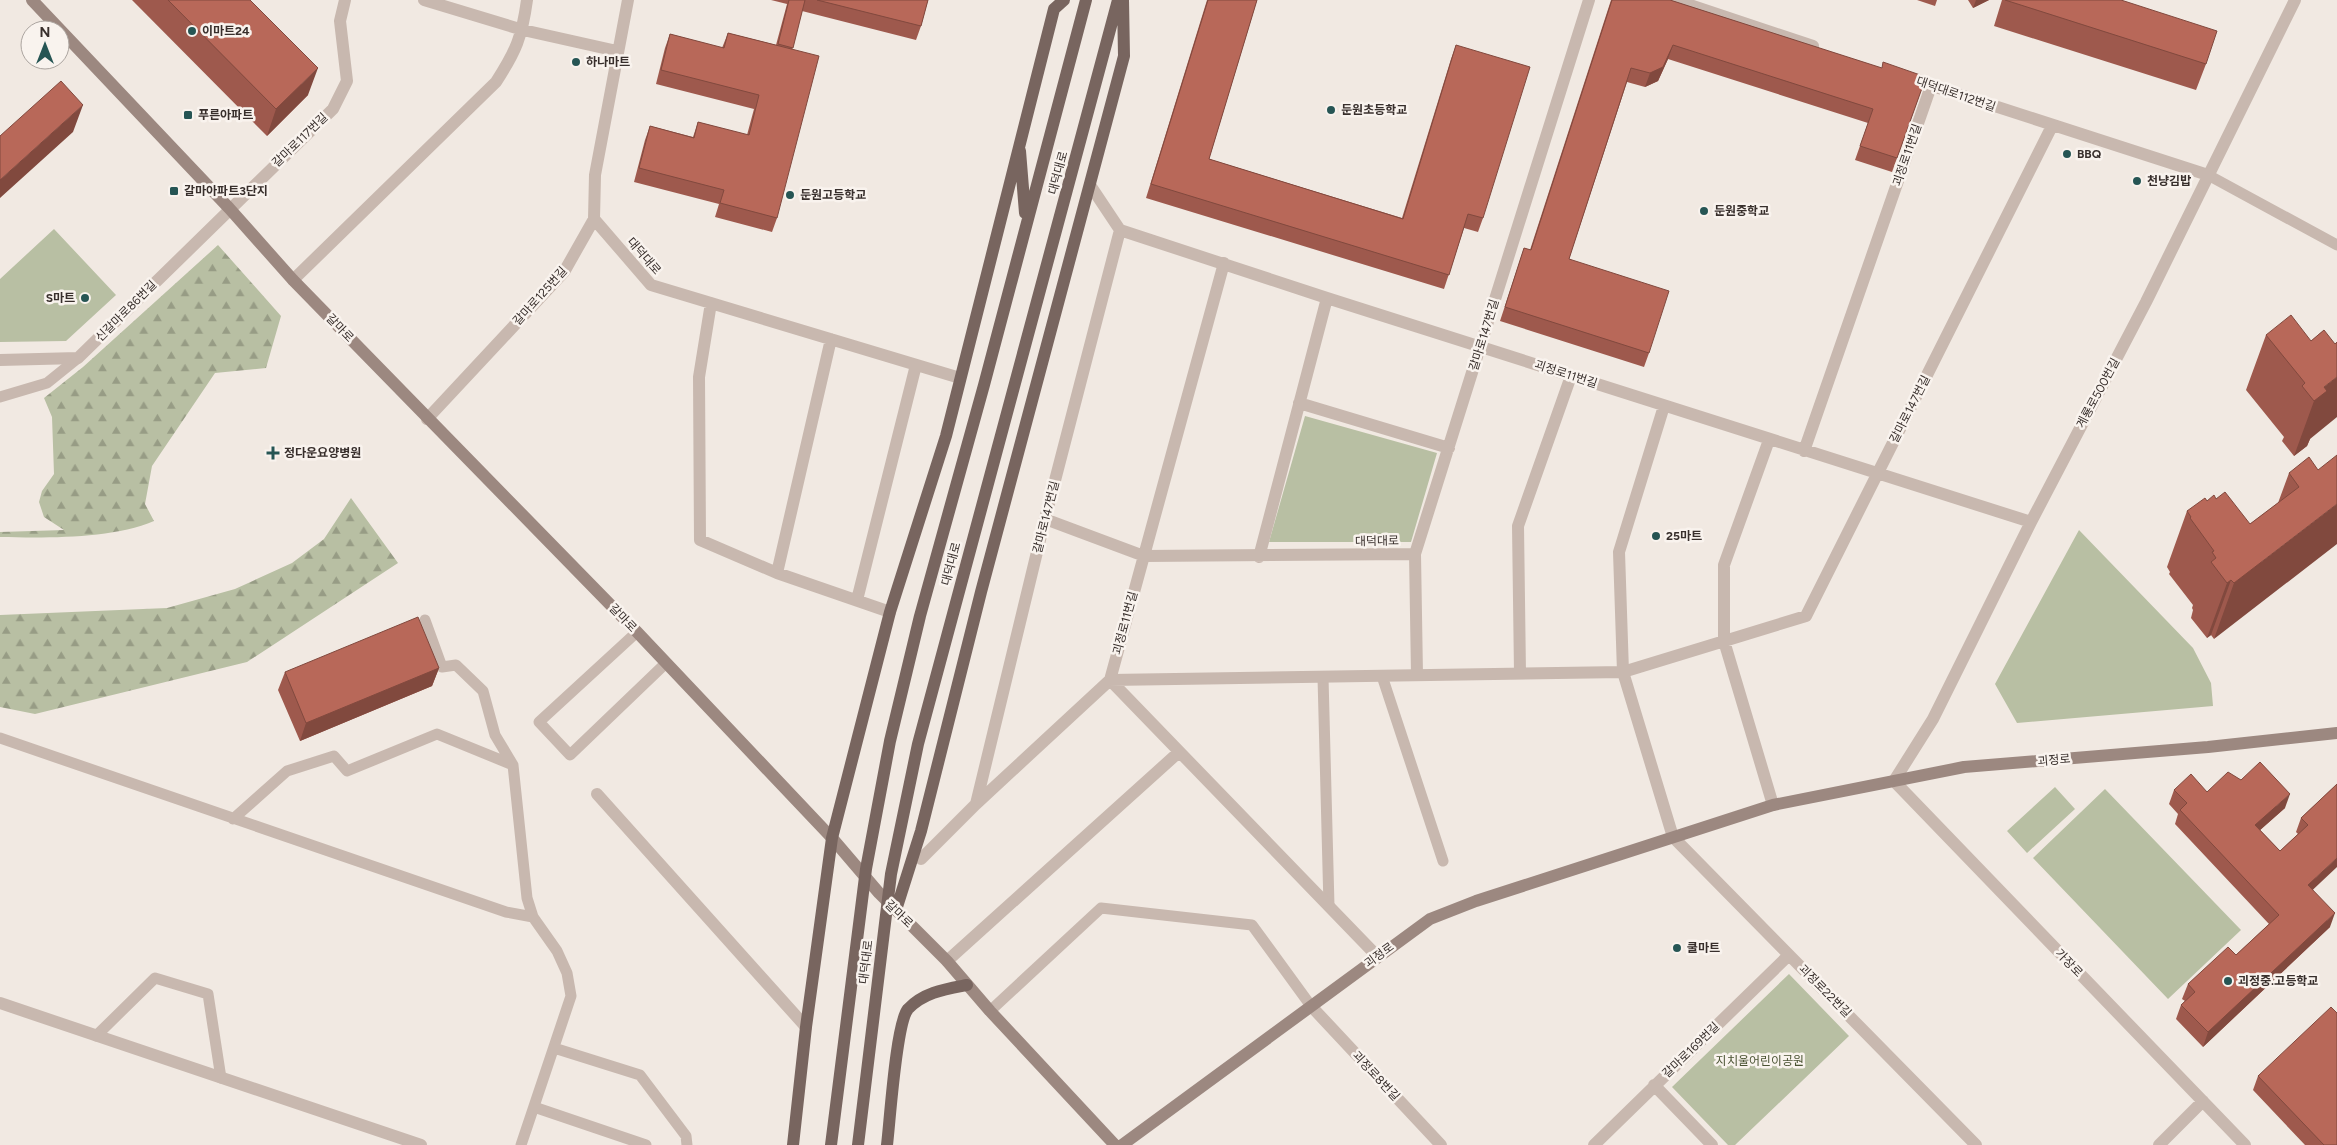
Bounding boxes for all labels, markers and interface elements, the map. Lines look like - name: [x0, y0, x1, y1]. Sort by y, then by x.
- north arrow: [20, 20, 70, 70]
- text: N: [40, 24, 50, 41]
- place label: 이마트24: [202, 24, 250, 38]
- marker: 이마트24: [186, 25, 198, 37]
- place label: 하나마트: [586, 55, 630, 69]
- marker: 하나마트: [570, 56, 582, 68]
- street label: 대덕대로112번길: [1915, 74, 1997, 114]
- place label: 둔원초등학교: [1341, 103, 1407, 117]
- marker: 둔원초등학교: [1325, 104, 1337, 116]
- place label: 푸른아파트: [198, 108, 253, 122]
- marker: 푸른아파트: [182, 109, 194, 121]
- street label: 갈마로117번길: [269, 110, 331, 170]
- street label: 괴정로11번길: [1890, 122, 1924, 188]
- place label: BBQ: [2077, 147, 2102, 161]
- marker: BBQ: [2061, 148, 2073, 160]
- street label: 대덕대로: [1046, 150, 1070, 196]
- place label: 천냥김밥: [2147, 174, 2191, 188]
- marker: 천냥김밥: [2131, 175, 2143, 187]
- place label: 갈마아파트3단지: [184, 184, 268, 198]
- marker: 갈마아파트3단지: [168, 185, 180, 197]
- place label: 둔원고등학교: [800, 188, 866, 202]
- marker: 둔원고등학교: [784, 189, 796, 201]
- place label: 둔원중학교: [1714, 204, 1769, 218]
- marker: 둔원중학교: [1698, 205, 1710, 217]
- street label: 대덕대로: [624, 235, 664, 277]
- street label: 갈마로125번길: [510, 264, 570, 328]
- street label: 신갈마로86번길: [93, 278, 159, 344]
- place label: S마트: [46, 291, 75, 305]
- marker: S마트: [79, 292, 91, 304]
- street label: 갈마로147번길: [1466, 298, 1502, 372]
- street label: 갈마로: [323, 311, 357, 345]
- street label: 계룡로500번길: [2074, 355, 2122, 431]
- street label: 괴정로11번길: [1533, 357, 1599, 391]
- street label: 갈마로147번길: [1887, 373, 1933, 445]
- marker: 정다운요양병원: [266, 446, 280, 460]
- place label: 정다운요양병원: [284, 446, 361, 460]
- street label: 갈마로147번길: [1030, 479, 1062, 555]
- place label: 25마트: [1666, 529, 1702, 543]
- marker: 25마트: [1650, 530, 1662, 542]
- street label: 대덕대로: [1355, 534, 1399, 548]
- street label: 대덕대로: [939, 541, 963, 587]
- street label: 괴정로11번길: [1110, 590, 1140, 656]
- street label: 갈마로: [606, 601, 640, 635]
- street label: 괴정로: [2037, 752, 2071, 768]
- street label: 갈마로: [882, 897, 916, 931]
- street label: 대덕대로: [856, 939, 876, 985]
- street label: 괴정로: [1361, 940, 1397, 970]
- place label: 쿨마트: [1687, 941, 1720, 955]
- marker: 쿨마트: [1671, 942, 1683, 954]
- street label: 가장로: [2052, 946, 2086, 980]
- street label: 괴정로22번길: [1796, 962, 1854, 1020]
- place label: 괴정중.고등학교: [2238, 974, 2318, 988]
- marker: 괴정중.고등학교: [2222, 975, 2234, 987]
- street label: 갈마로169번길: [1660, 1019, 1722, 1081]
- street label: 괴정로8번길: [1350, 1048, 1402, 1104]
- park label: 지치울어린이공원: [1716, 1054, 1804, 1068]

